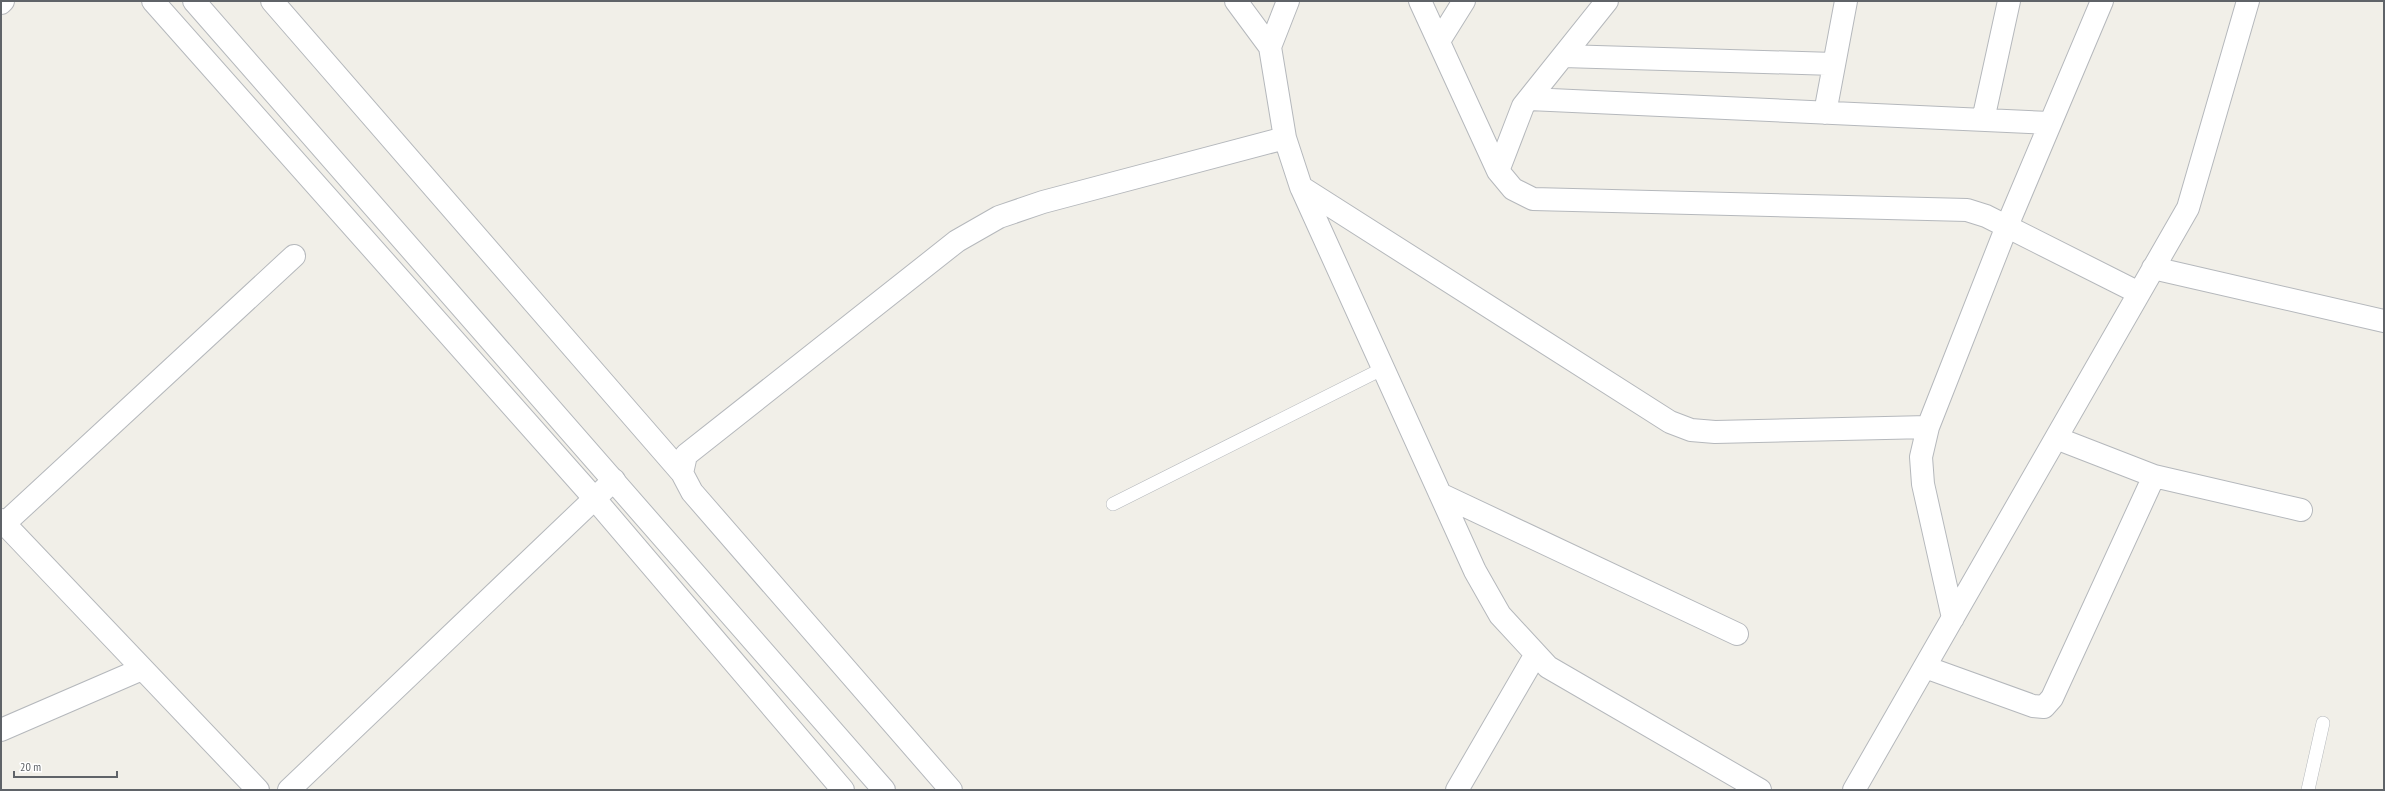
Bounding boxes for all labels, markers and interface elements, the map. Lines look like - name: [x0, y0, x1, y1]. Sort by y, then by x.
- scale bar: [14, 753, 117, 779]
- text: 20 m: [20, 759, 41, 774]

